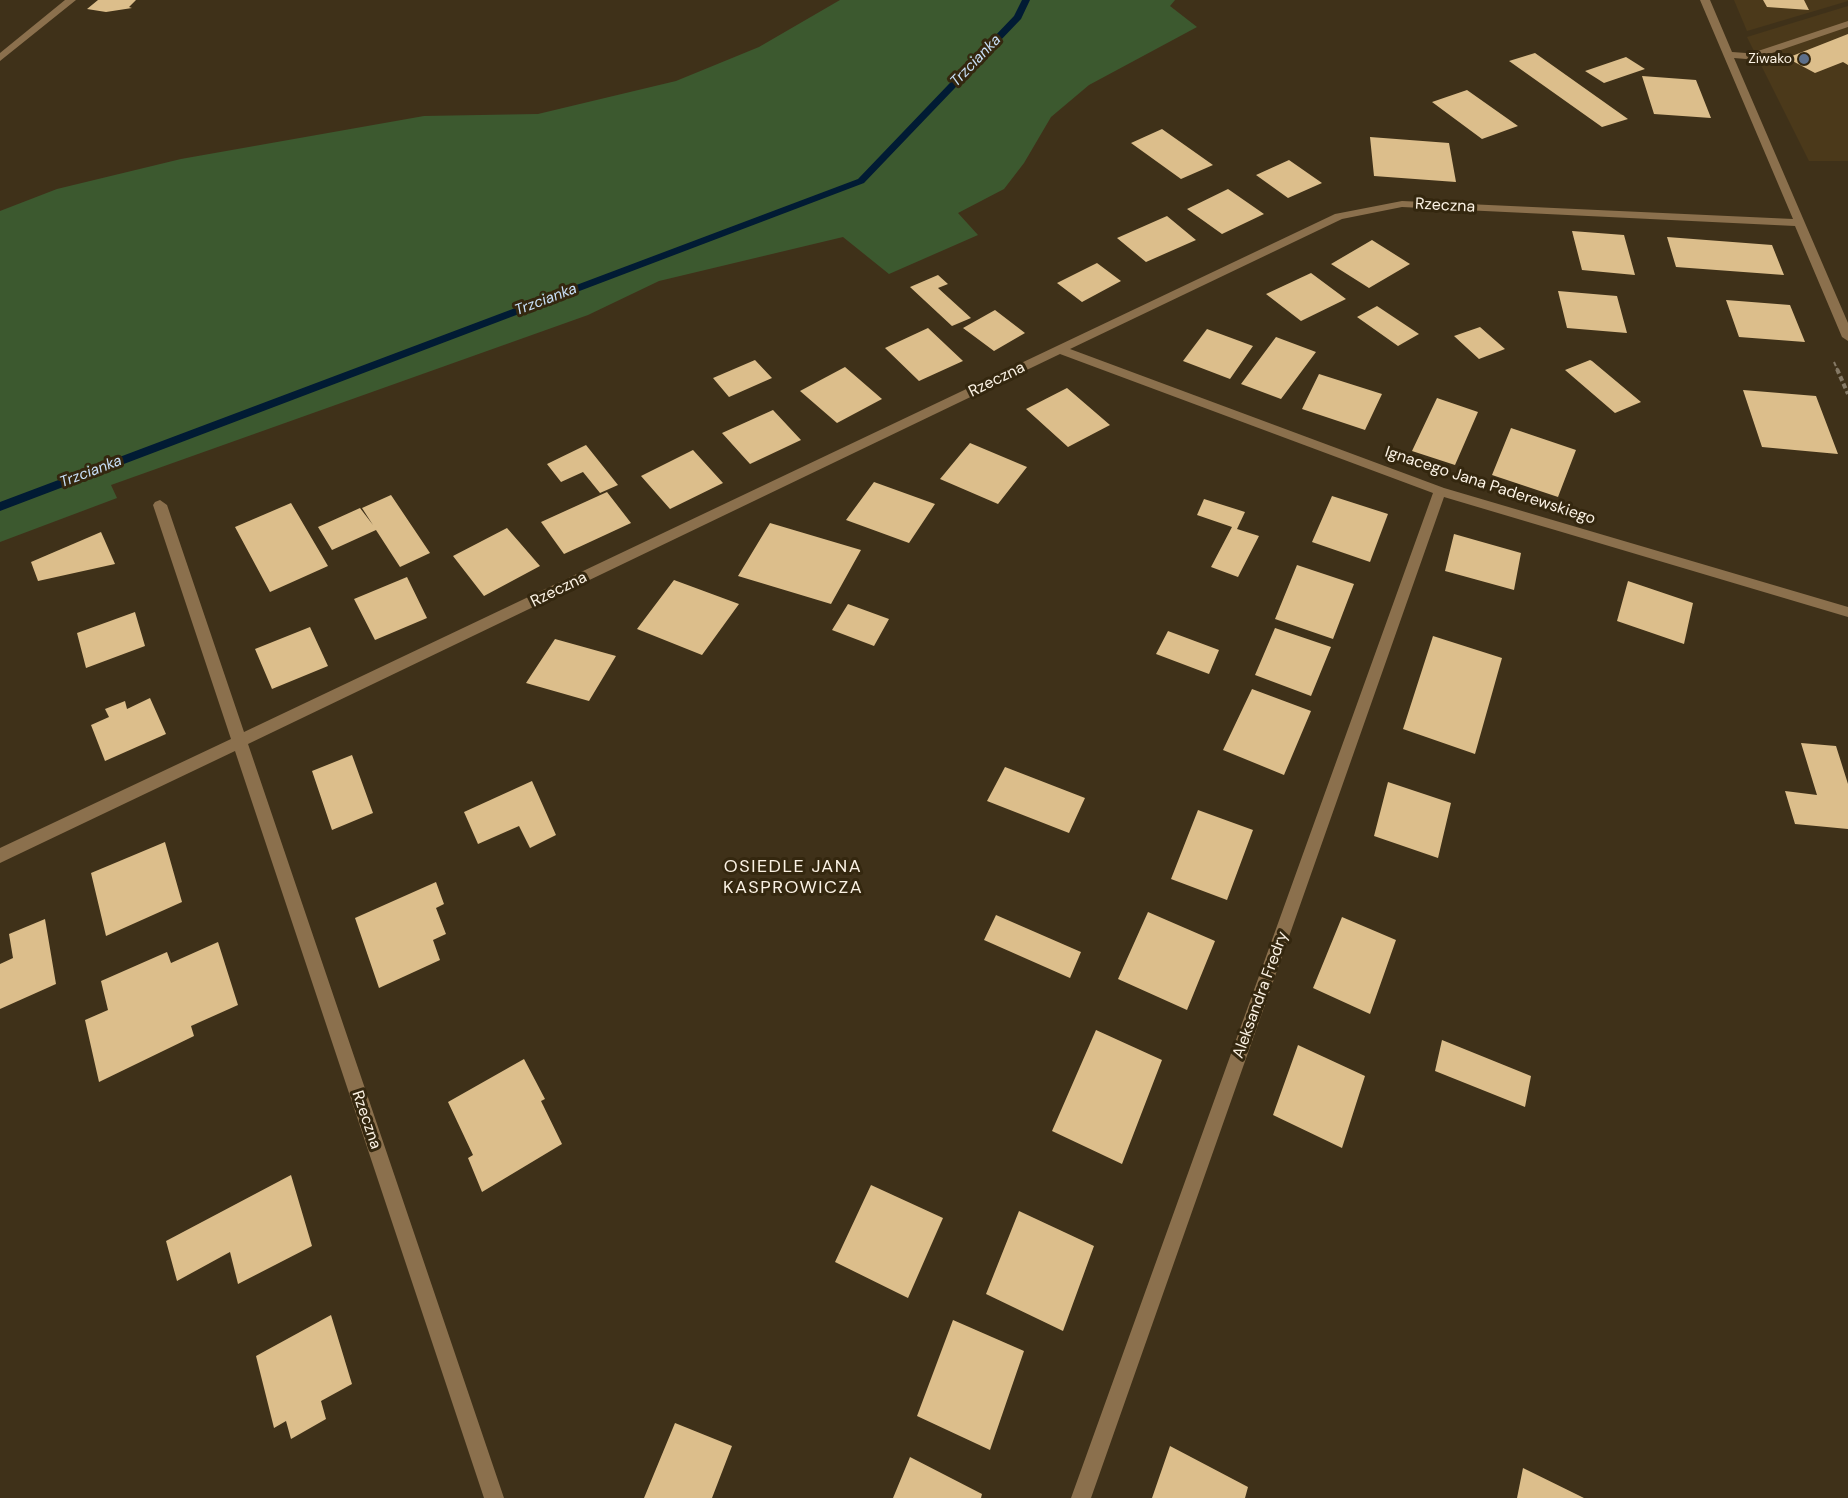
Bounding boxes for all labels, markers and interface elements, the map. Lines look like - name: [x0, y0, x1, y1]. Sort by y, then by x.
- water label: Trzcianka: [947, 31, 1005, 91]
- place label: Ziwako: [1748, 51, 1792, 67]
- marker: Ziwako: [1797, 52, 1811, 66]
- street label: Rzeczna: [1414, 195, 1476, 217]
- water label: Trzcianka: [512, 280, 580, 320]
- street label: Rzeczna: [966, 358, 1028, 402]
- street label: Ignacego Jana Paderewskiego: [1382, 443, 1598, 529]
- water label: Trzcianka: [57, 452, 125, 492]
- street label: Rzeczna: [528, 568, 590, 612]
- district label: OSIEDLE JANA KASPROWICZA: [723, 856, 863, 898]
- street label: Aleksandra Fredry: [1229, 929, 1293, 1061]
- street label: Rzeczna: [347, 1088, 385, 1152]

